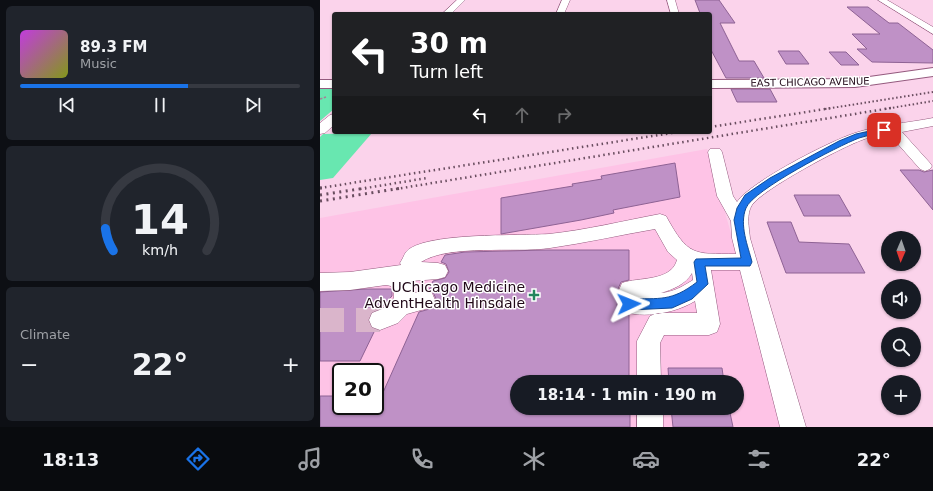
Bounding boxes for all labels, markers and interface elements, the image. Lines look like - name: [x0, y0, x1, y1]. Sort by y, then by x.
- text: 30 m: [410, 27, 488, 60]
- icon: left: [344, 28, 396, 80]
- text: 89.3 FM: [80, 38, 147, 56]
- text: Music: [80, 56, 117, 71]
- text: Turn left: [410, 61, 483, 82]
- street label: EAST CHICAGO AVENUE: [750, 75, 870, 89]
- icon: previous: [56, 94, 78, 116]
- icon: pause: [149, 94, 171, 116]
- icon: next: [242, 94, 264, 116]
- icon: left: [469, 104, 491, 126]
- icon: ahead: [511, 104, 533, 126]
- icon: right: [553, 104, 575, 126]
- pin: [867, 113, 901, 147]
- icon: arrive: [873, 119, 895, 141]
- text: 14: [131, 195, 189, 244]
- north arrow: [881, 231, 921, 271]
- map controls: [881, 231, 921, 415]
- text: km/h: [142, 242, 178, 258]
- place label: UChicago Medicine AdventHealth Hinsdale: [365, 279, 525, 311]
- button: sound: [881, 279, 921, 319]
- position arrow: [608, 283, 650, 325]
- marker: UChicago Medicine AdventHealth Hinsdale: [528, 289, 540, 301]
- text: Climate: [20, 327, 70, 342]
- button: search: [881, 327, 921, 367]
- text: 22°: [132, 347, 188, 382]
- text: −: [20, 352, 38, 377]
- text: +: [282, 352, 300, 377]
- speed limit sign: 20: [332, 363, 384, 415]
- button: +: [881, 375, 921, 415]
- text: 18:14 · 1 min · 190 m: [537, 386, 717, 404]
- icon: directions: [184, 445, 212, 473]
- icon: music: [296, 445, 324, 473]
- icon: phone: [408, 445, 436, 473]
- icon: climate: [520, 445, 548, 473]
- icon: car: [632, 445, 660, 473]
- icon: filters: [745, 445, 773, 473]
- text: 18:13: [42, 449, 99, 470]
- text: 22°: [857, 449, 891, 470]

